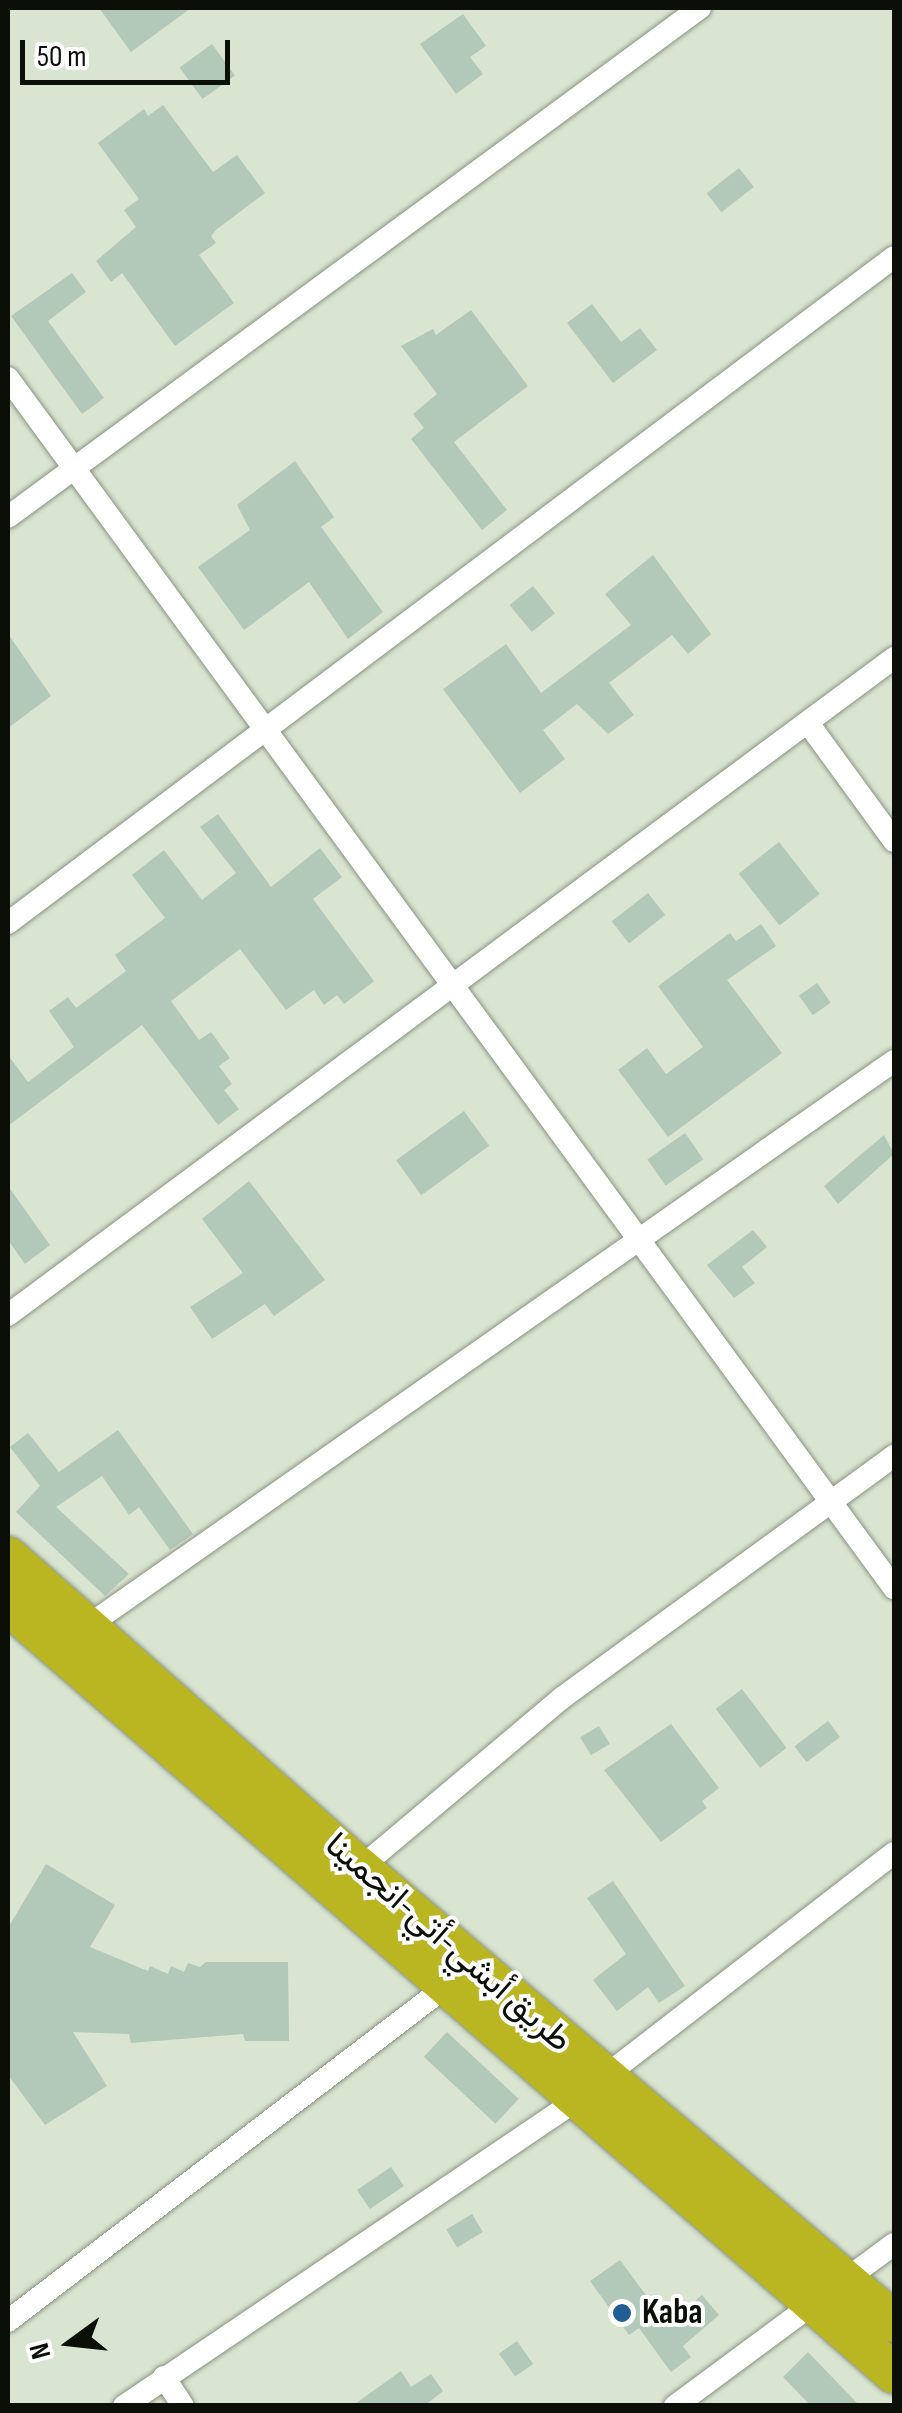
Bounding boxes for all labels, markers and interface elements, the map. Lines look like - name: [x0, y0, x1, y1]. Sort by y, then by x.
- scale bar: [25, 20, 235, 82]
- text: 50 m: [37, 39, 86, 75]
- street label: طريق أبشي-أتي-انجمينا: [316, 1824, 580, 2062]
- place label: Kaba: [642, 2292, 703, 2334]
- north arrow: [20, 2293, 120, 2393]
- marker: Kaba: [611, 2302, 633, 2324]
- text: N: [23, 2339, 58, 2362]

